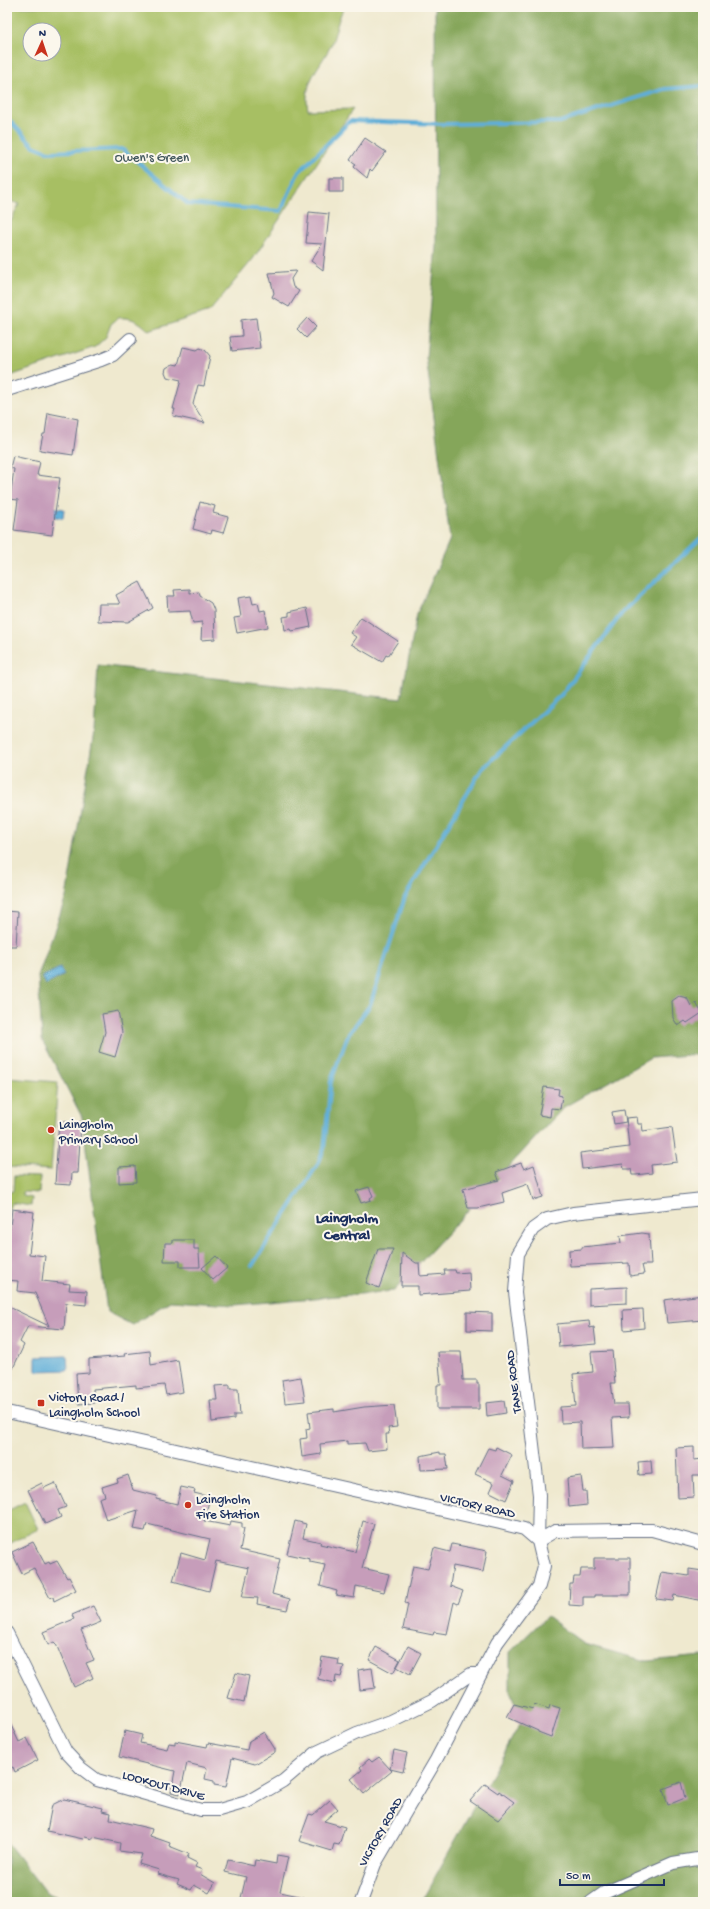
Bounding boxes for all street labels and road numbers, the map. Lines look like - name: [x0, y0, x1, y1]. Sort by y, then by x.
- street label: TANE ROAD: [503, 1349, 526, 1415]
- street label: VICTORY ROAD: [437, 1490, 517, 1523]
- street label: LOOKOUT DRIVE: [120, 1768, 207, 1805]
- street label: VICTORY ROAD: [355, 1794, 407, 1870]

